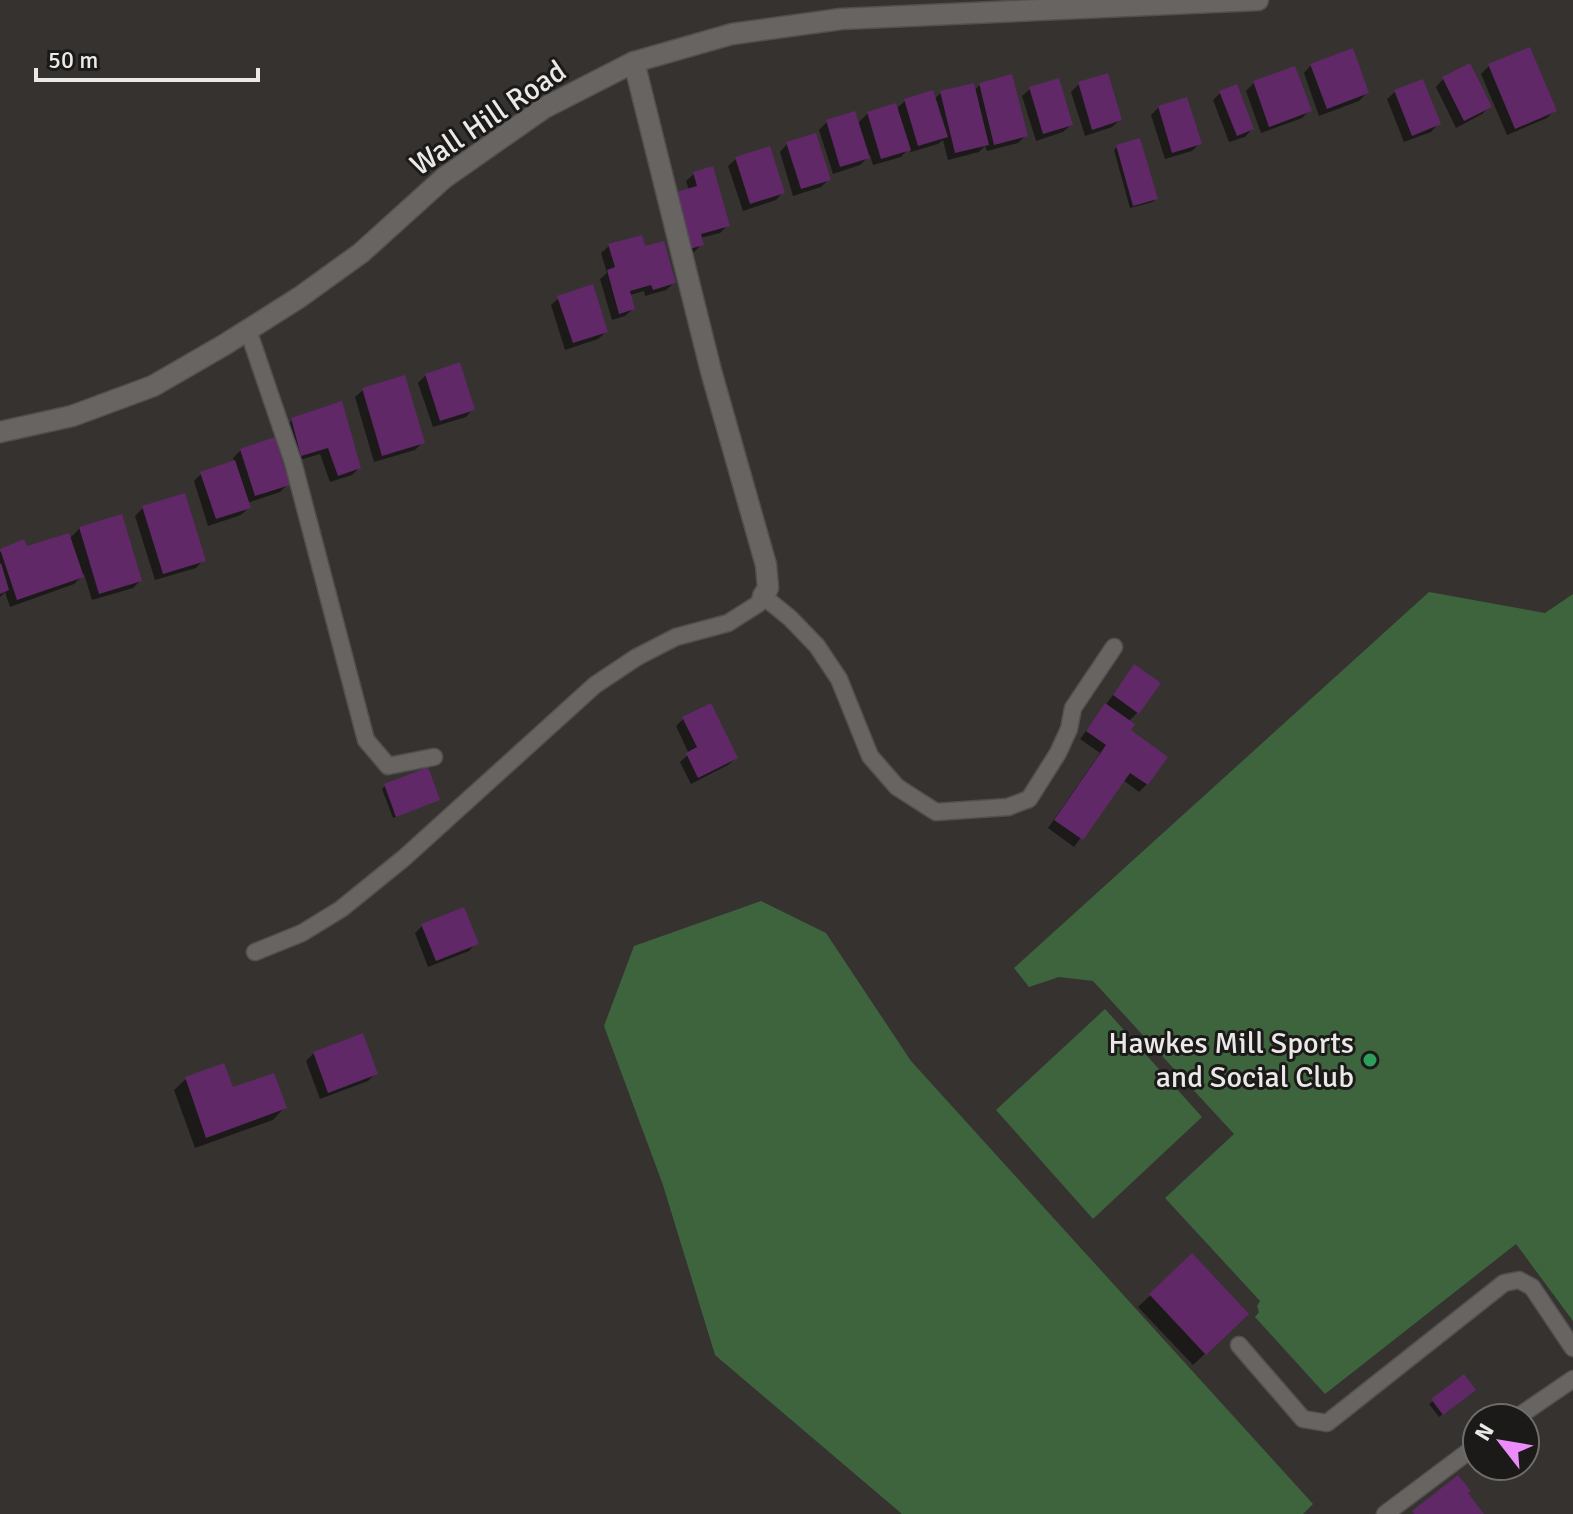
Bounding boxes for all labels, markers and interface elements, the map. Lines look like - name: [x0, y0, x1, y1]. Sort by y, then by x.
- scale bar: [36, 32, 258, 82]
- text: 50 m: [48, 45, 98, 75]
- street label: Wall Hill Road: [403, 53, 573, 184]
- place label: Hawkes Mill Sports and Social Club: [1108, 1025, 1354, 1096]
- marker: Hawkes Mill Sports and Social Club: [1361, 1051, 1379, 1069]
- north arrow: [1461, 1402, 1541, 1482]
- text: N: [1469, 1418, 1500, 1445]

